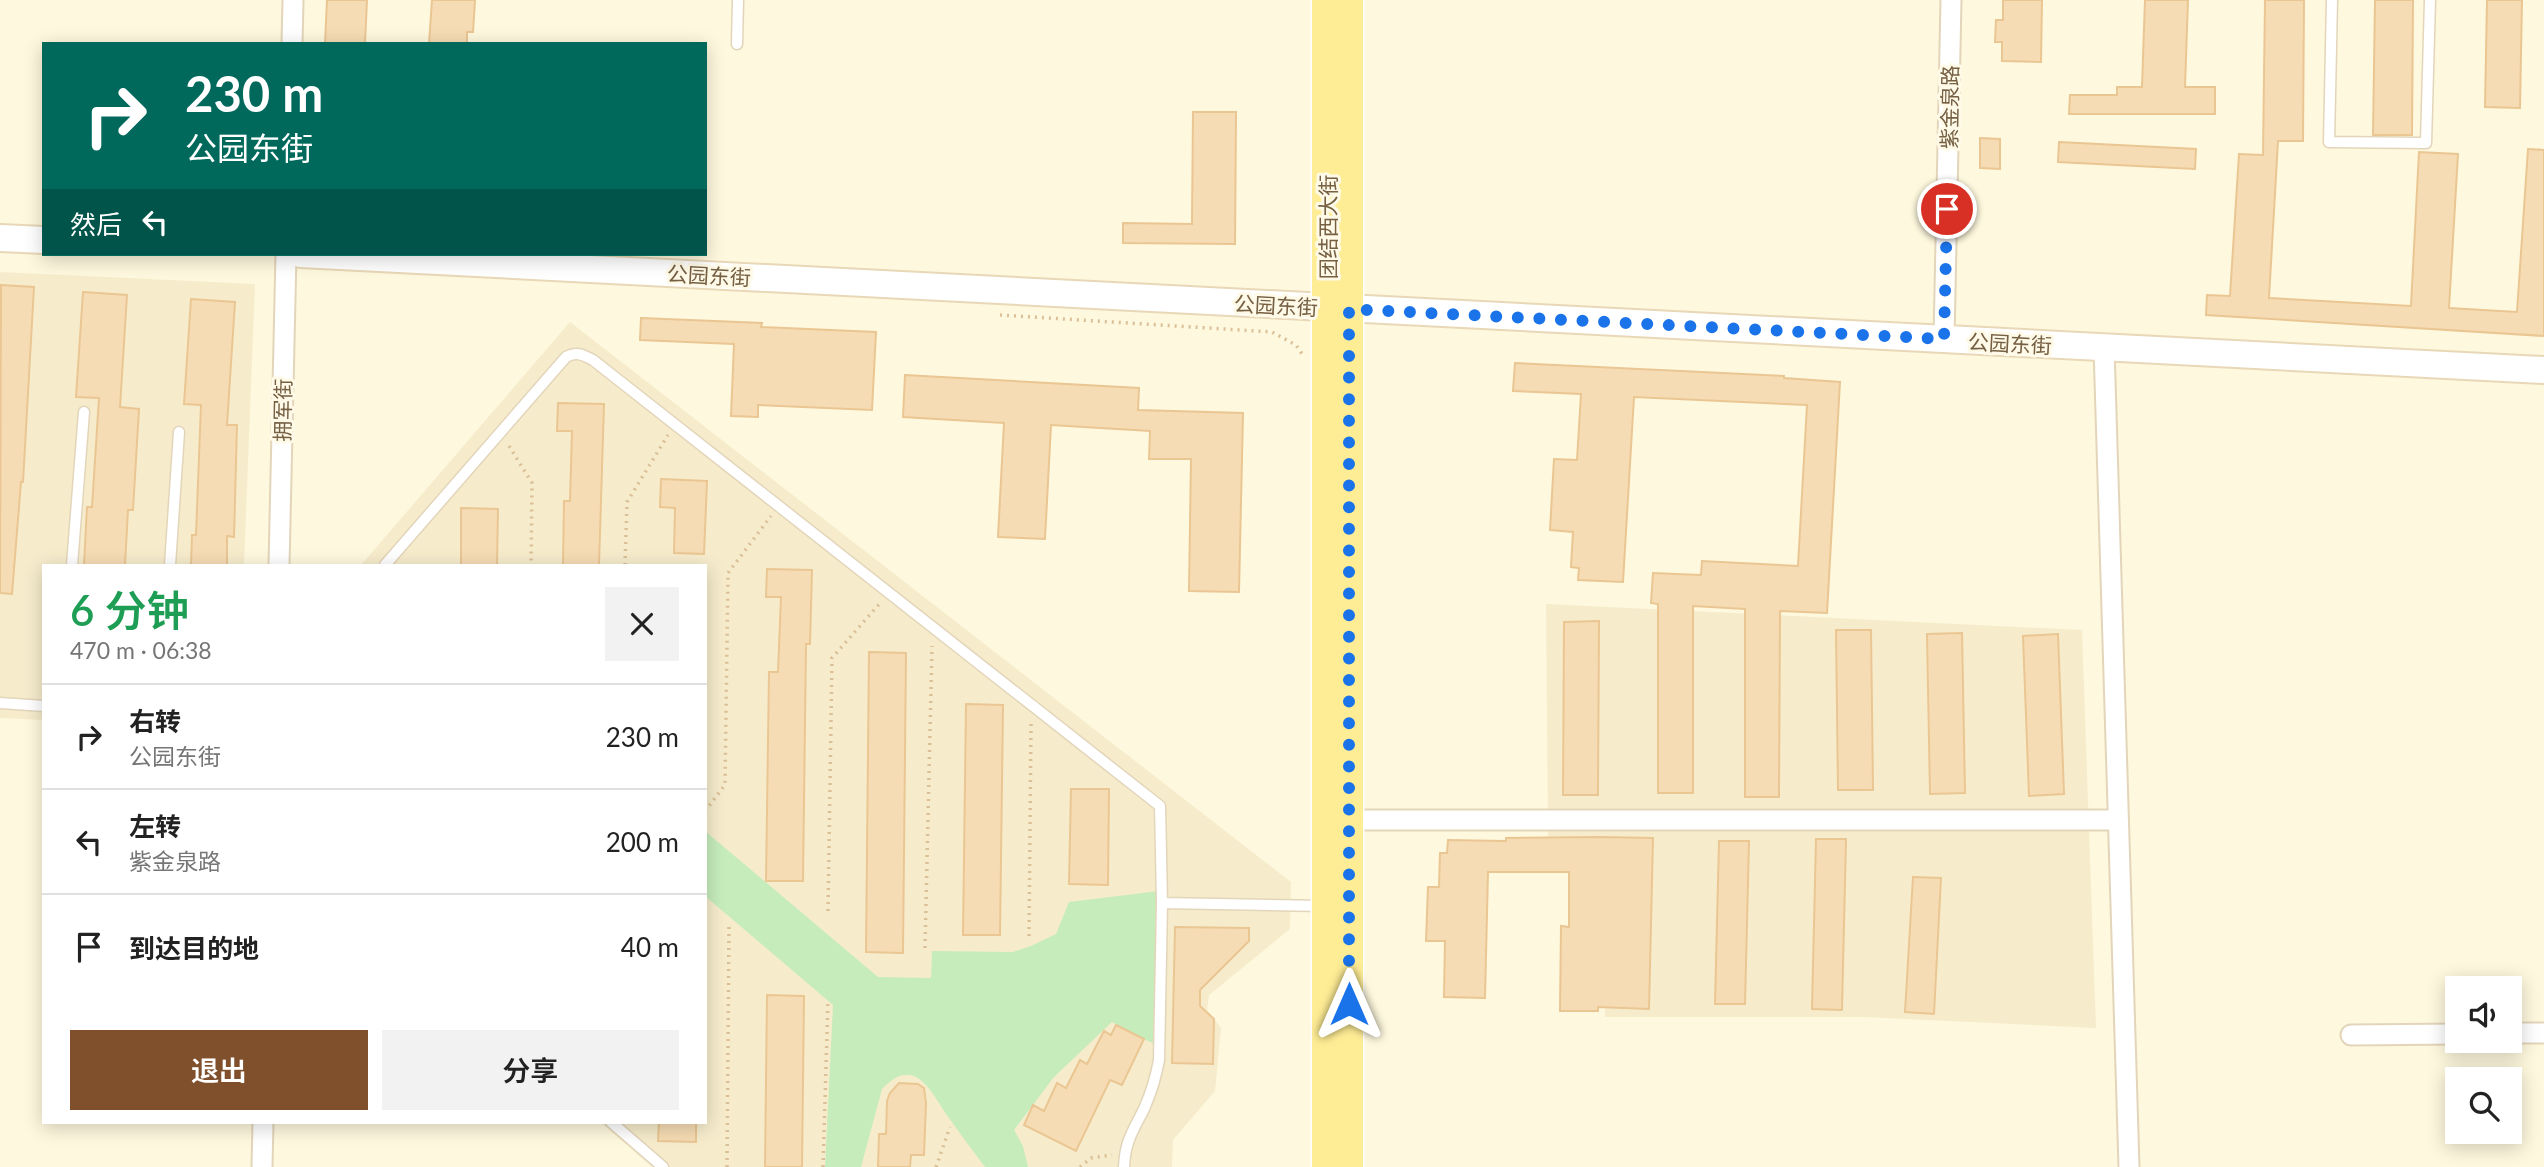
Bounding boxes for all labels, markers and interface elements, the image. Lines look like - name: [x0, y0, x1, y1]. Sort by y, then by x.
- text: 230 m: [185, 64, 323, 122]
- street label: 紫金泉路: [1936, 65, 1962, 149]
- icon: right: [70, 70, 161, 161]
- text: 公园东街: [185, 128, 313, 167]
- street label: 团结西大街: [1315, 175, 1340, 280]
- pin: [1917, 179, 1977, 239]
- icon: arrive: [1928, 190, 1966, 228]
- icon: left: [136, 203, 174, 241]
- text: 然后: [70, 208, 122, 240]
- street label: 公园东街: [666, 260, 752, 290]
- street label: 公园东街: [1233, 290, 1319, 320]
- street label: 公园东街: [1967, 328, 2053, 358]
- street label: 拥军街: [269, 378, 295, 442]
- text: 6 分钟: [70, 585, 189, 635]
- button: close: [605, 587, 679, 661]
- text: 470 m · 06:38: [70, 636, 212, 664]
- text: 右转: [129, 705, 181, 737]
- icon: right: [70, 718, 108, 756]
- text: 230 m: [606, 721, 679, 753]
- text: 公园东街: [129, 742, 221, 770]
- text: 左转: [129, 810, 181, 842]
- icon: left: [70, 823, 108, 861]
- text: 200 m: [606, 826, 679, 858]
- text: 紫金泉路: [129, 847, 221, 875]
- icon: arrive: [70, 928, 108, 966]
- text: 40 m: [621, 931, 679, 963]
- text: 到达目的地: [129, 932, 259, 964]
- position arrow: [1312, 967, 1386, 1041]
- map controls: [2445, 976, 2522, 1144]
- button: sound: [2445, 976, 2522, 1053]
- button: 退出: [70, 1030, 368, 1110]
- button: 分享: [382, 1030, 679, 1110]
- button: search: [2445, 1067, 2522, 1144]

